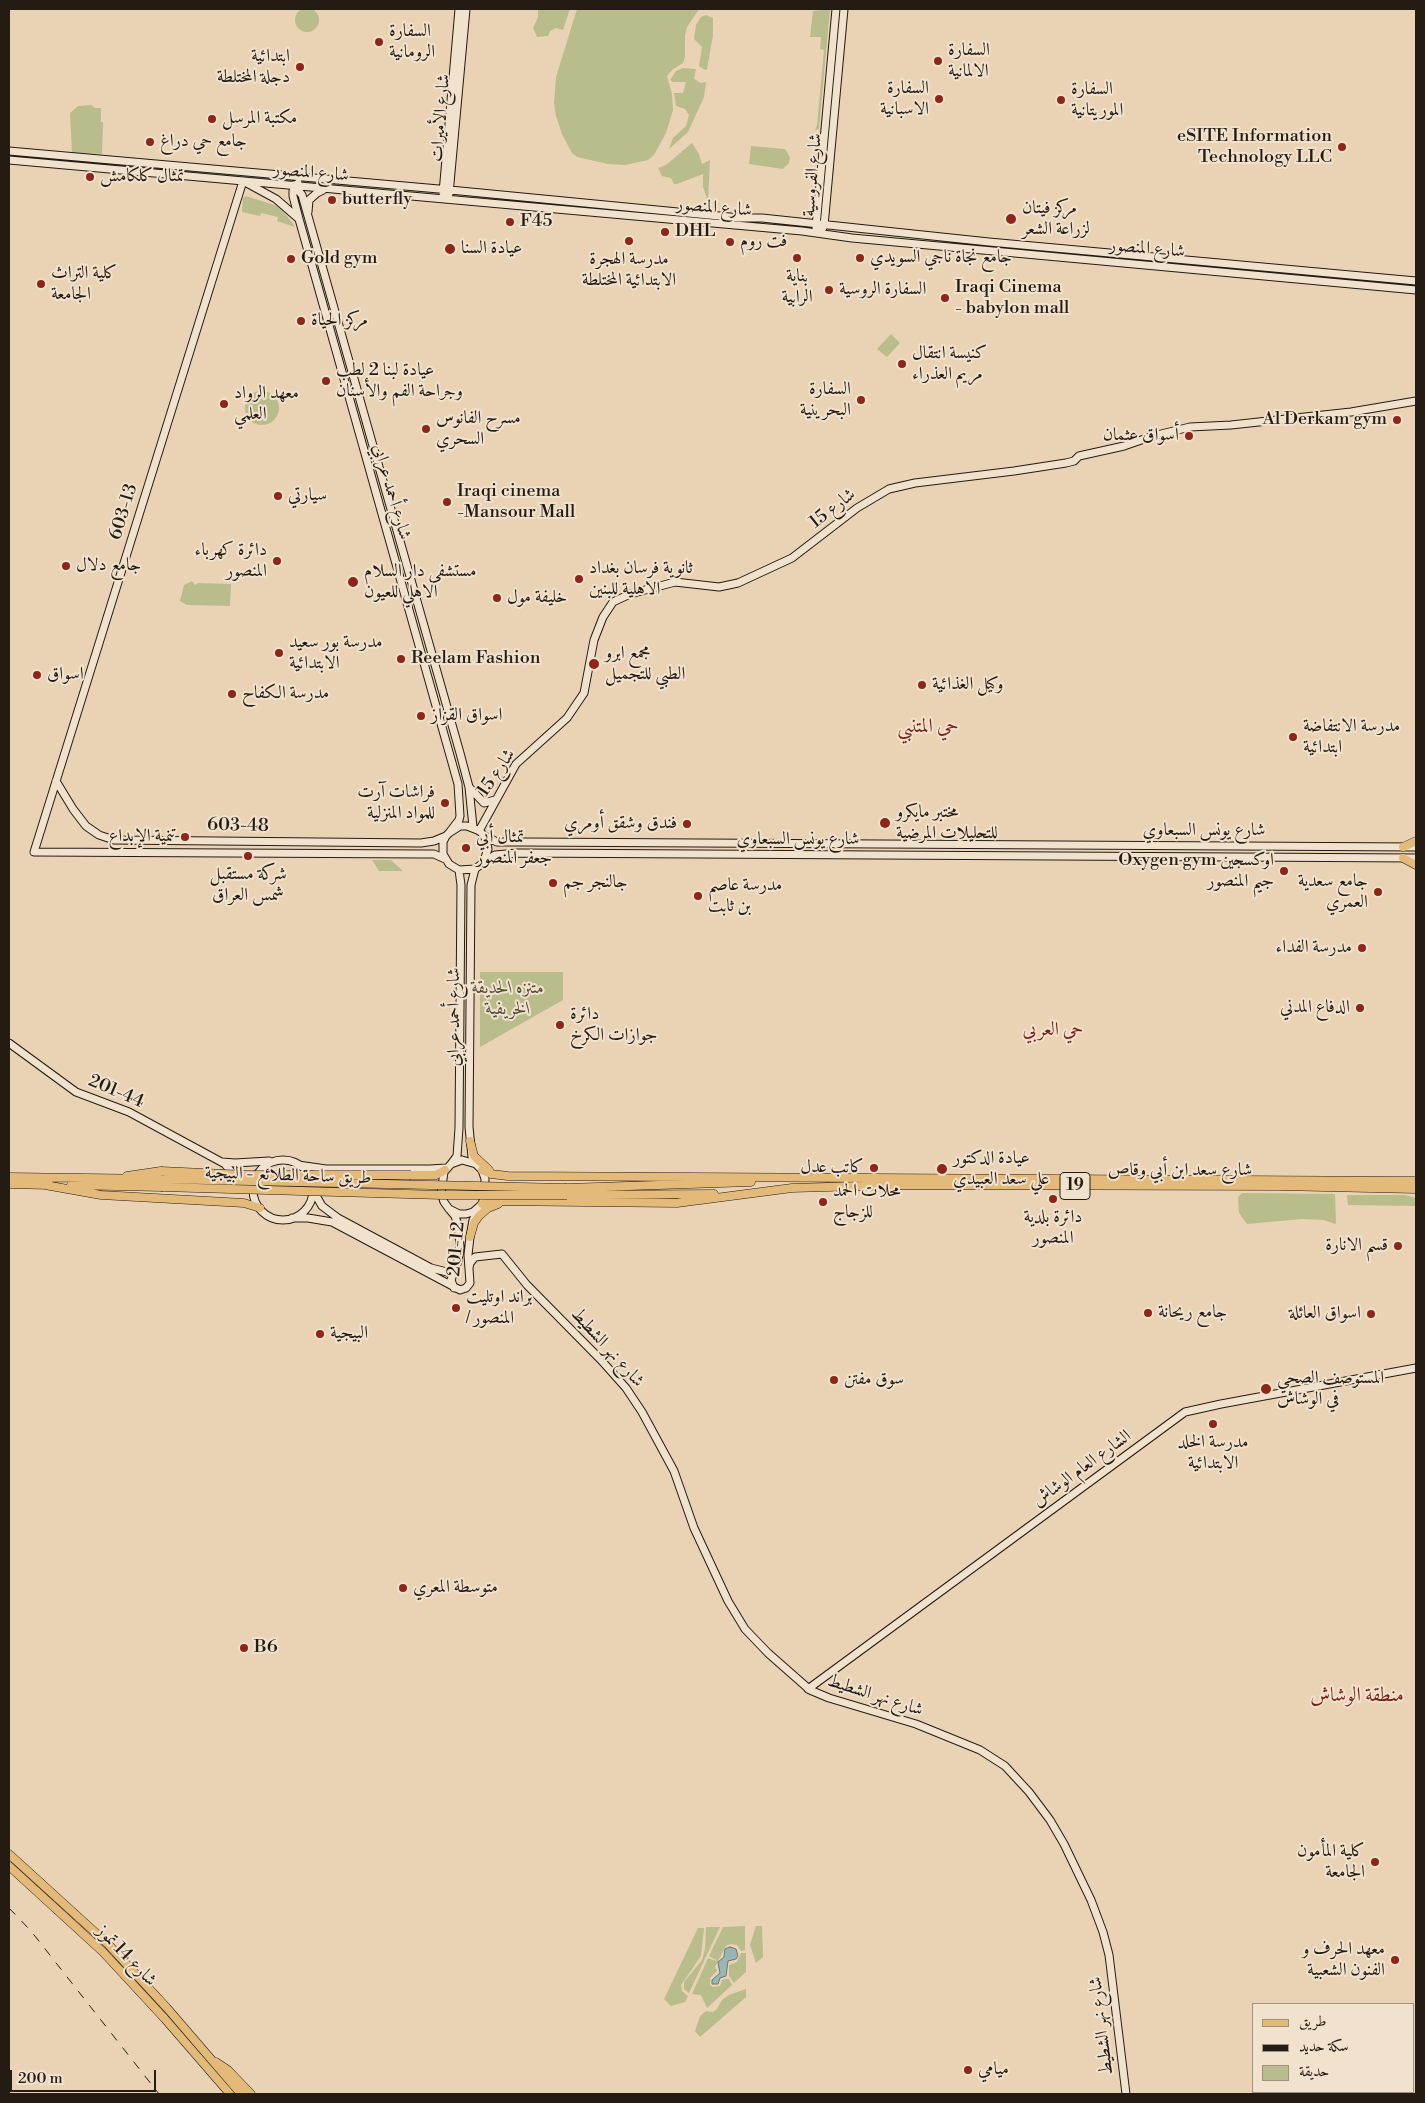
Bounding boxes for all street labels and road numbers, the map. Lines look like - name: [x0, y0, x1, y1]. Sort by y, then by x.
- street label: شارع الأميرات: [426, 73, 456, 163]
- street label: شارع الفروسية: [799, 132, 827, 218]
- street label: شارع المنصور: [272, 159, 350, 187]
- street label: شارع المنصور: [675, 194, 753, 222]
- street label: شارع المنصور: [1108, 235, 1186, 263]
- street label: شارع أحمد عرابي: [367, 442, 415, 542]
- street label: 603-13: [105, 481, 143, 543]
- street label: شارع 15: [806, 484, 860, 534]
- street label: شارع 15: [473, 745, 521, 801]
- street label: 603-48: [207, 815, 269, 837]
- street label: شارع يونس السبعاوي: [1143, 820, 1265, 842]
- street label: شارع يونس السبعاوي: [737, 829, 859, 851]
- street label: شارع أحمد عرابي: [444, 968, 466, 1066]
- street label: 201-44: [85, 1071, 147, 1113]
- street label: شارع سعد ابن أبي وقاص: [1108, 1160, 1252, 1182]
- street label: طريق ساحة الطلائع - البيجية: [204, 1162, 372, 1190]
- road number: 19: [1060, 1172, 1090, 1200]
- street label: 201-12: [444, 1221, 470, 1277]
- street label: شارع نهر الشطيط: [566, 1304, 648, 1392]
- street label: الشارع العام الوشاش: [1028, 1426, 1136, 1512]
- street label: شارع نهر الشطيط: [824, 1670, 926, 1722]
- street label: شارع 14 تموز: [91, 1921, 161, 1991]
- street label: شارع نهر الشطيط: [1085, 1975, 1119, 2077]

